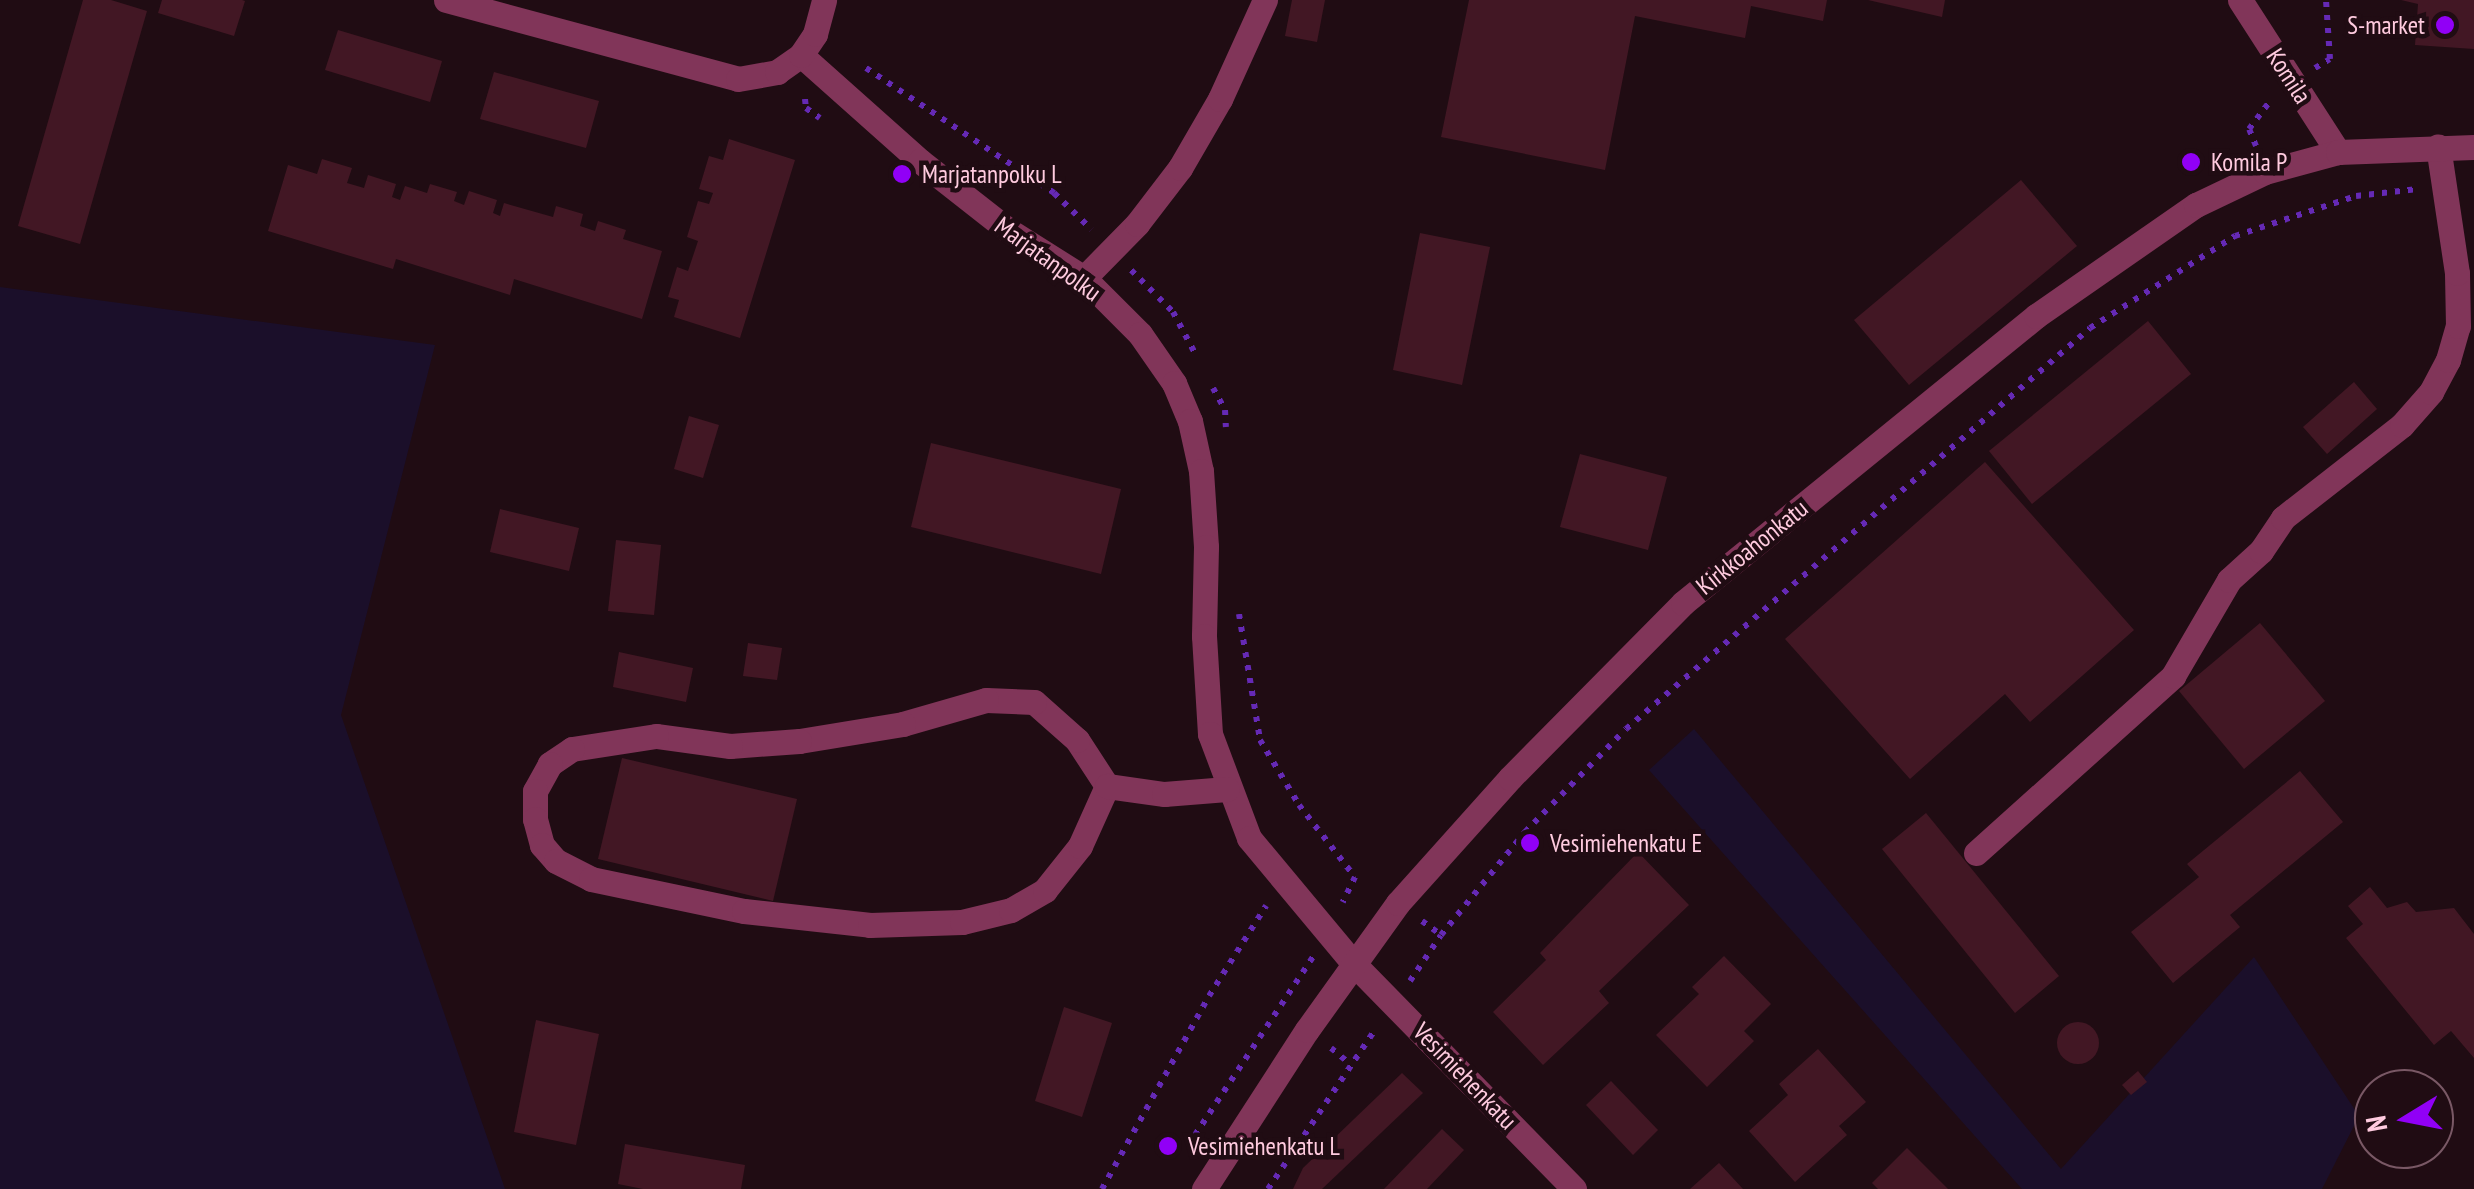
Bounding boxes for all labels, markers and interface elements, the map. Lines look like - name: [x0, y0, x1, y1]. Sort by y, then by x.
- place label: S-market: [2347, 10, 2425, 40]
- marker: S-market: [2434, 14, 2456, 36]
- street label: Komila: [2260, 43, 2318, 109]
- place label: Komila P: [2211, 147, 2287, 177]
- marker: Komila P: [2180, 151, 2202, 173]
- place label: Marjatanpolku L: [922, 159, 1062, 189]
- marker: Marjatanpolku L: [891, 163, 913, 185]
- street label: Marjatanpolku: [989, 210, 1107, 308]
- street label: Kirkkoahonkatu: [1690, 493, 1814, 601]
- place label: Vesimiehenkatu E: [1550, 828, 1702, 858]
- marker: Vesimiehenkatu E: [1519, 832, 1541, 854]
- street label: Vesimiehenkatu: [1407, 1017, 1523, 1135]
- north arrow: [2354, 1069, 2454, 1169]
- text: N: [2356, 1113, 2395, 1135]
- place label: Vesimiehenkatu L: [1188, 1131, 1340, 1161]
- marker: Vesimiehenkatu L: [1157, 1135, 1179, 1157]

